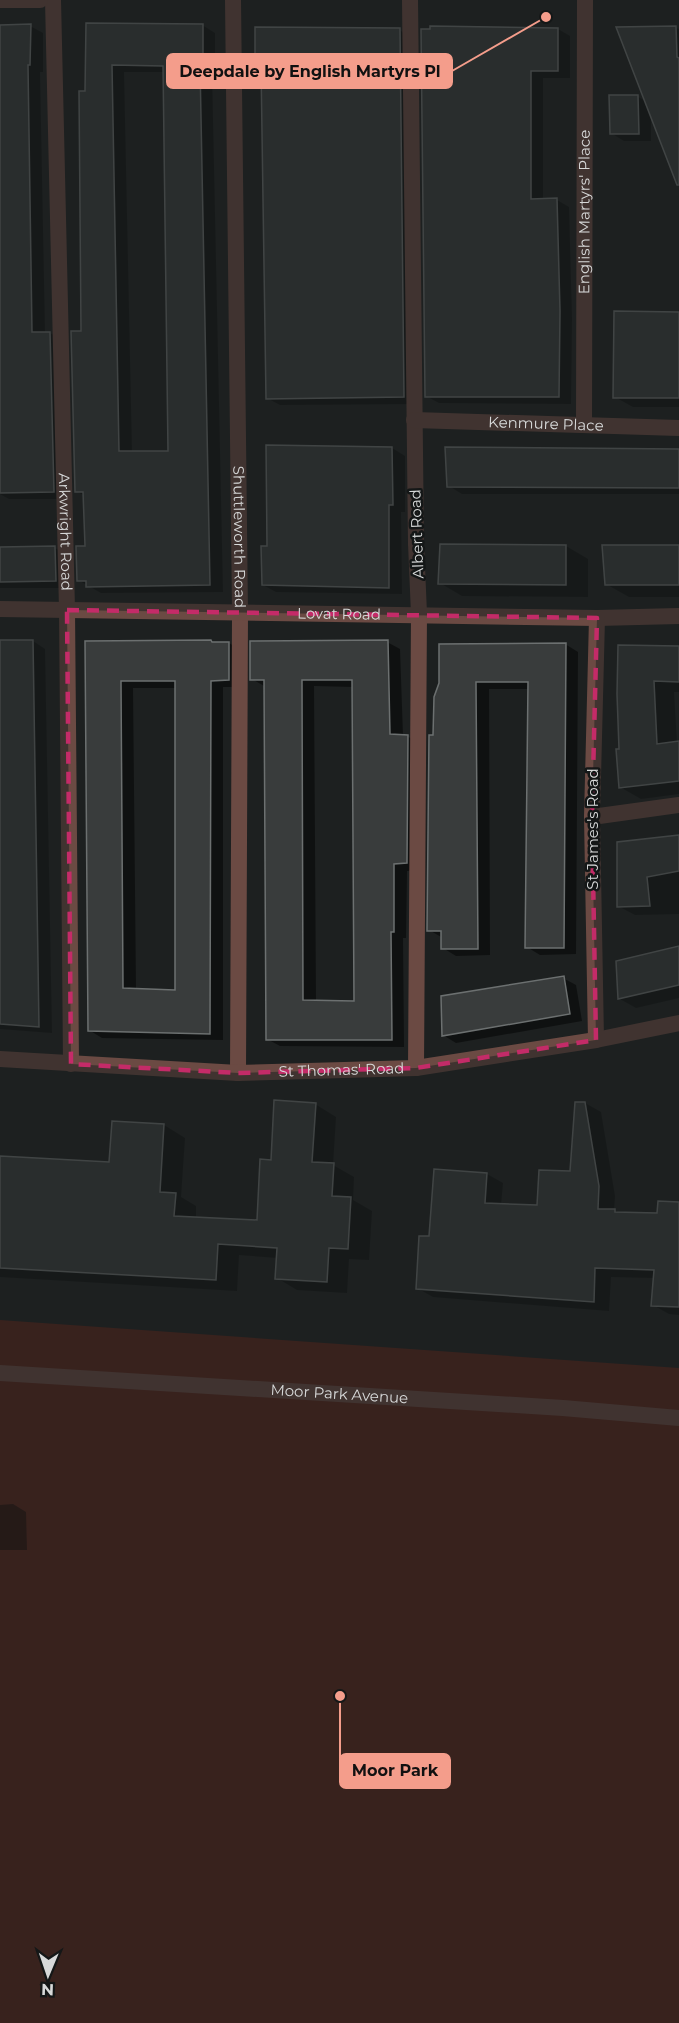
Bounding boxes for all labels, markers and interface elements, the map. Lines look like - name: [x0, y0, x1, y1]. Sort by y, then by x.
- callout: Deepdale by English Martyrs Pl: [167, 54, 452, 88]
- text: Deepdale by English Martyrs Pl: [179, 62, 441, 81]
- street label: English Martyrs' Place: [574, 130, 594, 294]
- street label: Kenmure Place: [488, 412, 604, 435]
- street label: Shuttleworth Road: [229, 466, 250, 608]
- street label: Arkwright Road: [55, 473, 77, 591]
- street label: Albert Road: [405, 489, 428, 579]
- street label: Lovat Road: [297, 603, 381, 624]
- street label: St James's Road: [583, 768, 602, 890]
- street label: St Thomas' Road: [278, 1058, 405, 1081]
- street label: Moor Park Avenue: [270, 1380, 409, 1407]
- callout: Moor Park: [340, 1754, 450, 1788]
- text: Moor Park: [352, 1761, 439, 1780]
- north arrow: [18, 1945, 78, 2005]
- text: N: [41, 1980, 54, 1999]

